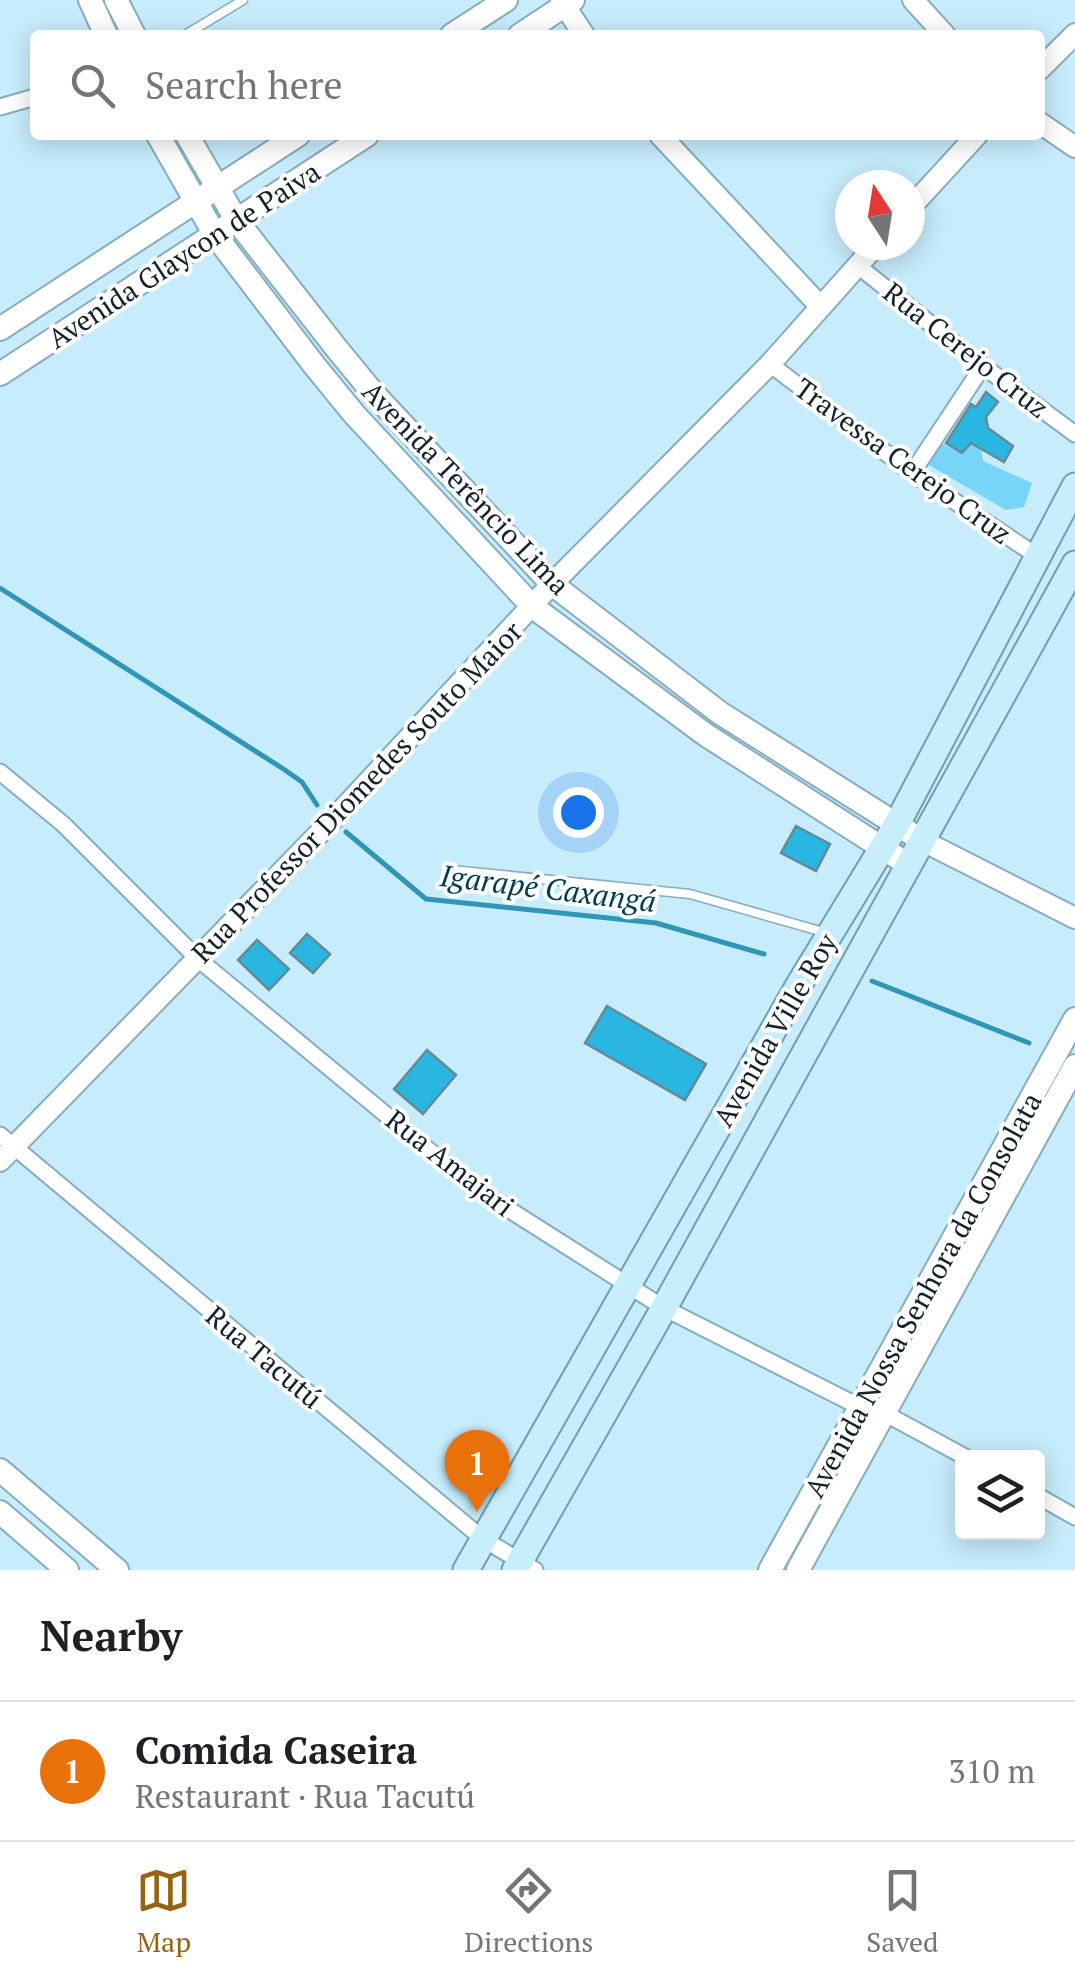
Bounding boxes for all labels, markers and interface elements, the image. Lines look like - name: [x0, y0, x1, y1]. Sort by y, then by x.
- search box: [30, 30, 1045, 140]
- icon: search: [65, 58, 120, 113]
- text: Search here: [145, 60, 343, 110]
- street label: Avenida Glaycon de Paiva: [41, 153, 327, 357]
- north arrow: [835, 170, 925, 260]
- street label: Rua Cerejo Cruz: [876, 273, 1057, 426]
- street label: Travessa Cerejo Cruz: [787, 369, 1019, 552]
- street label: Avenida Terêncio Lima: [355, 373, 578, 602]
- street label: Rua Professor Diomedes Souto Maior: [183, 613, 530, 970]
- your location: [553, 787, 604, 838]
- water label: Igarapé Caxangá: [437, 855, 658, 921]
- street label: Avenida Ville Roy: [704, 926, 845, 1133]
- street label: Avenida Nossa Senhora da Consolata: [795, 1086, 1050, 1504]
- street label: Rua Amajari: [379, 1101, 522, 1224]
- street label: Rua Tacutú: [198, 1297, 330, 1416]
- pin: 1: [444, 1430, 510, 1512]
- map controls: [955, 1450, 1045, 1540]
- button: layers: [955, 1450, 1045, 1540]
- text: Nearby: [40, 1607, 182, 1663]
- text: Comida Caseira: [135, 1725, 417, 1775]
- text: 1: [63, 1750, 82, 1792]
- text: 310 m: [948, 1750, 1035, 1792]
- text: Restaurant · Rua Tacutú: [135, 1775, 475, 1817]
- tab: Map: [136, 1863, 191, 1960]
- tab: Directions: [464, 1863, 593, 1960]
- tab: Saved: [866, 1863, 939, 1960]

